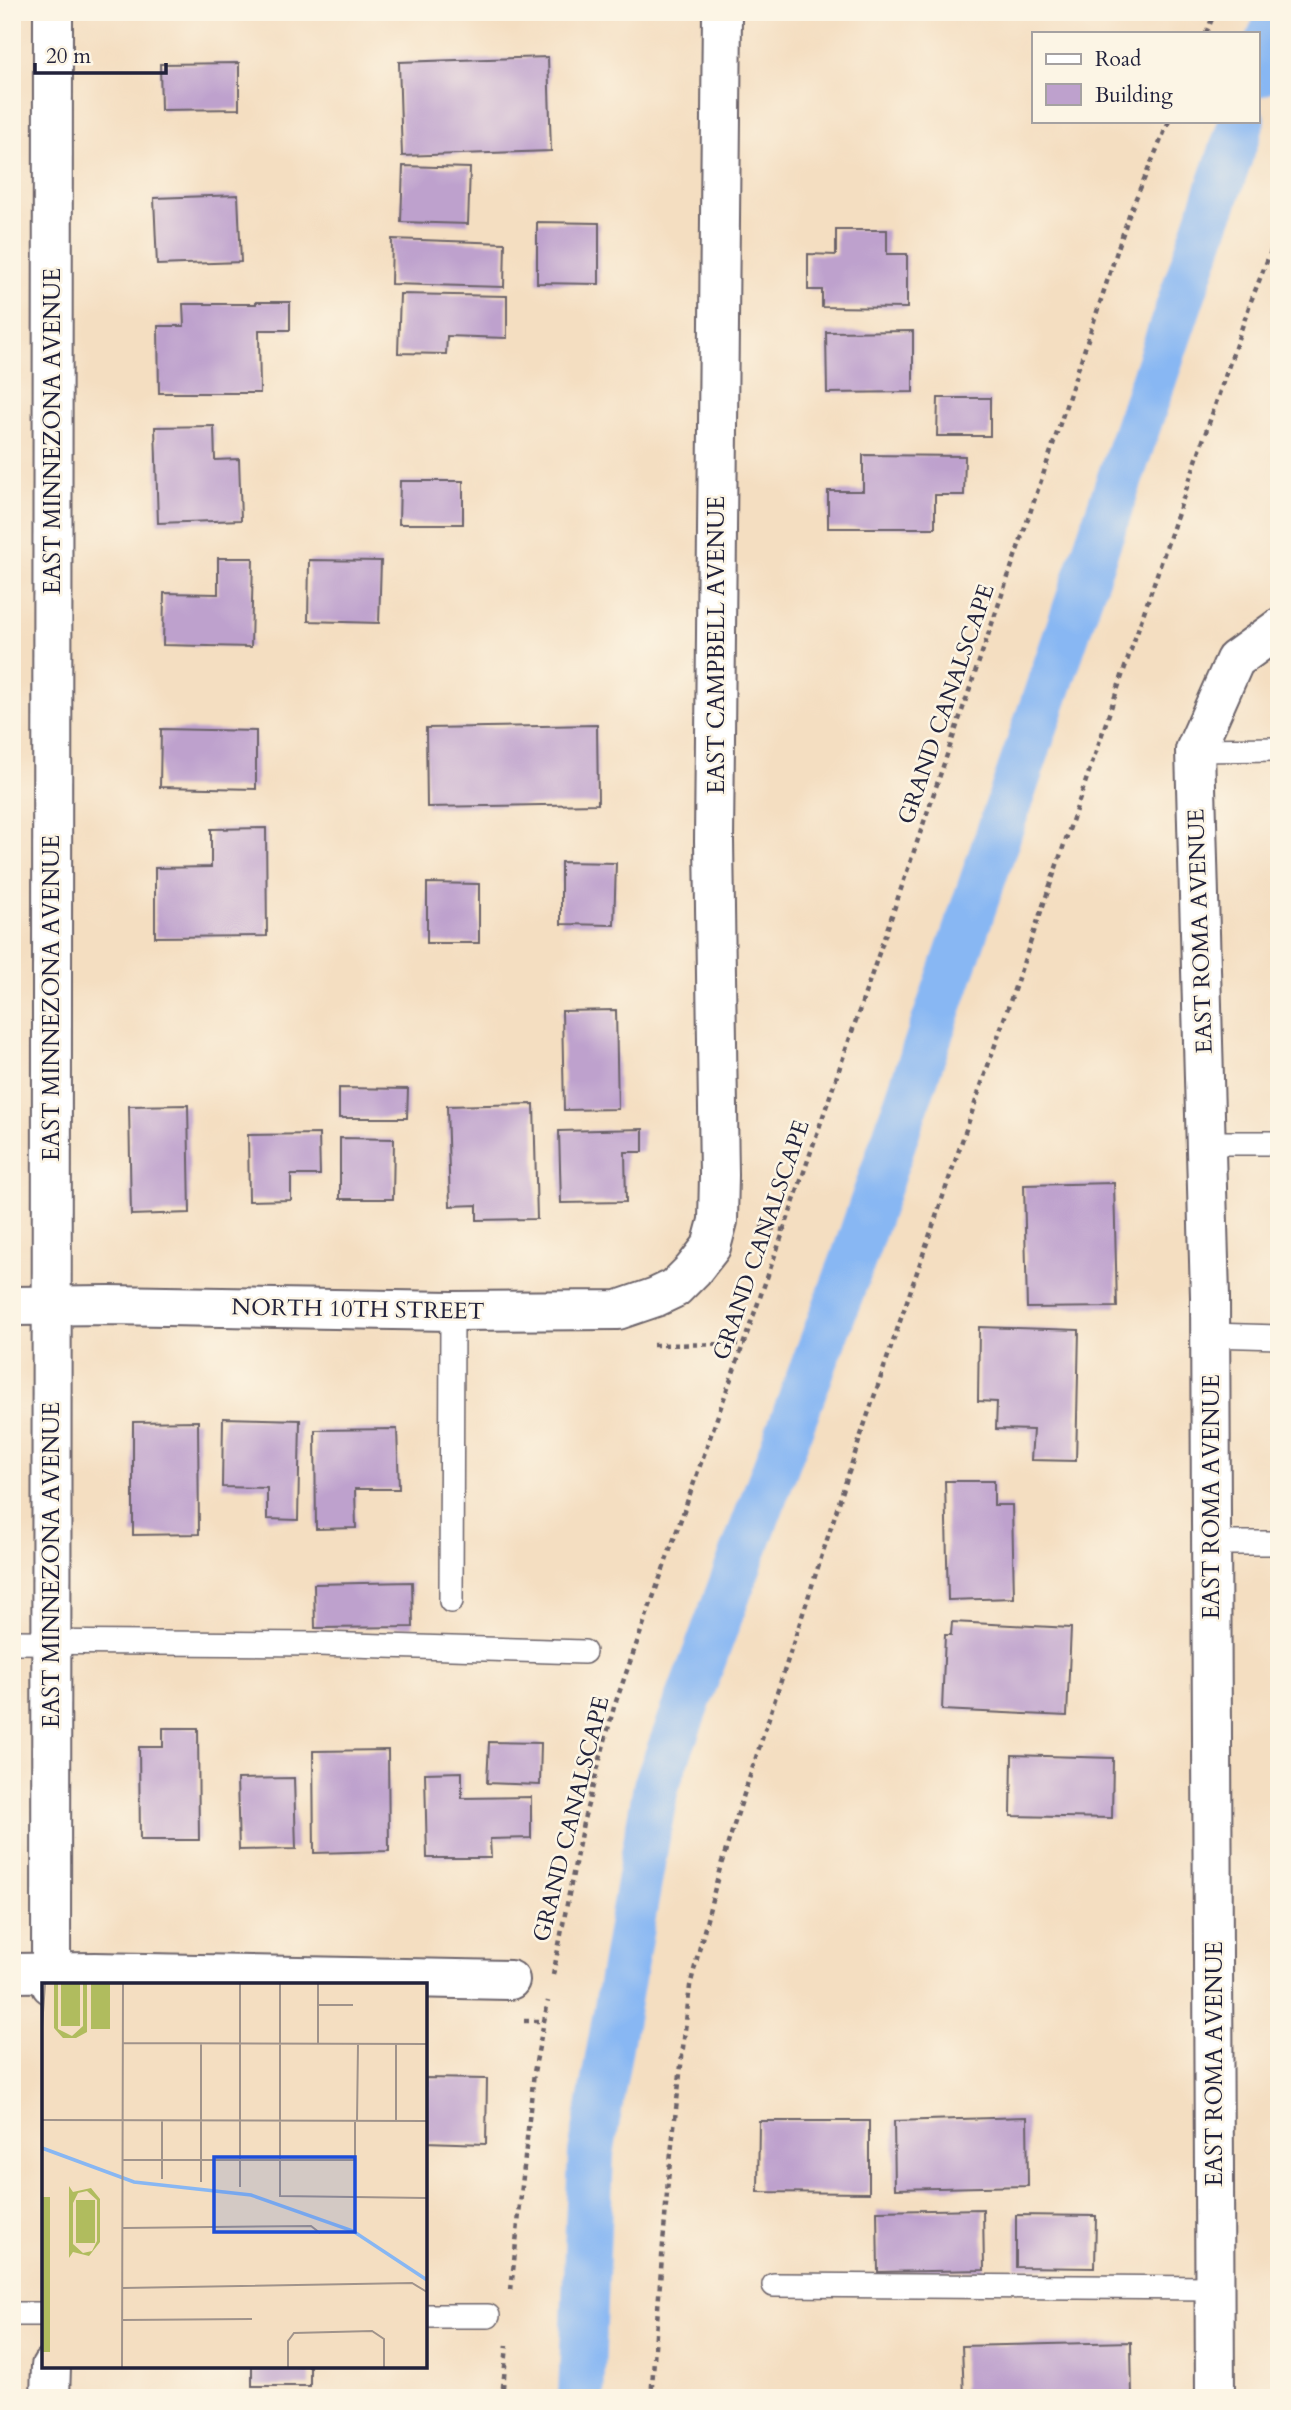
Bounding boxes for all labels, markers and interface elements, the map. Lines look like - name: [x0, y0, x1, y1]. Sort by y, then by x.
- scale bar: [35, 32, 166, 76]
- legend: [1032, 32, 1260, 122]
- text: 20 m: [46, 42, 91, 71]
- text: Road: [1095, 45, 1141, 74]
- text: Building: [1095, 81, 1173, 110]
- street label: EAST MINNEZONA AVENUE: [37, 268, 68, 594]
- street label: EAST CAMPBELL AVENUE: [701, 496, 732, 794]
- street label: GRAND CANALSCAPE: [890, 580, 1002, 828]
- street label: EAST ROMA AVENUE: [1180, 808, 1220, 1054]
- street label: EAST MINNEZONA AVENUE: [36, 835, 67, 1161]
- street label: GRAND CANALSCAPE: [705, 1116, 817, 1364]
- street label: NORTH 10TH STREET: [231, 1291, 485, 1327]
- street label: EAST ROMA AVENUE: [1196, 1374, 1227, 1620]
- street label: EAST MINNEZONA AVENUE: [36, 1402, 67, 1728]
- street label: GRAND CANALSCAPE: [525, 1693, 617, 1945]
- street label: EAST ROMA AVENUE: [1199, 1941, 1230, 2187]
- inset map: [42, 1983, 427, 2368]

